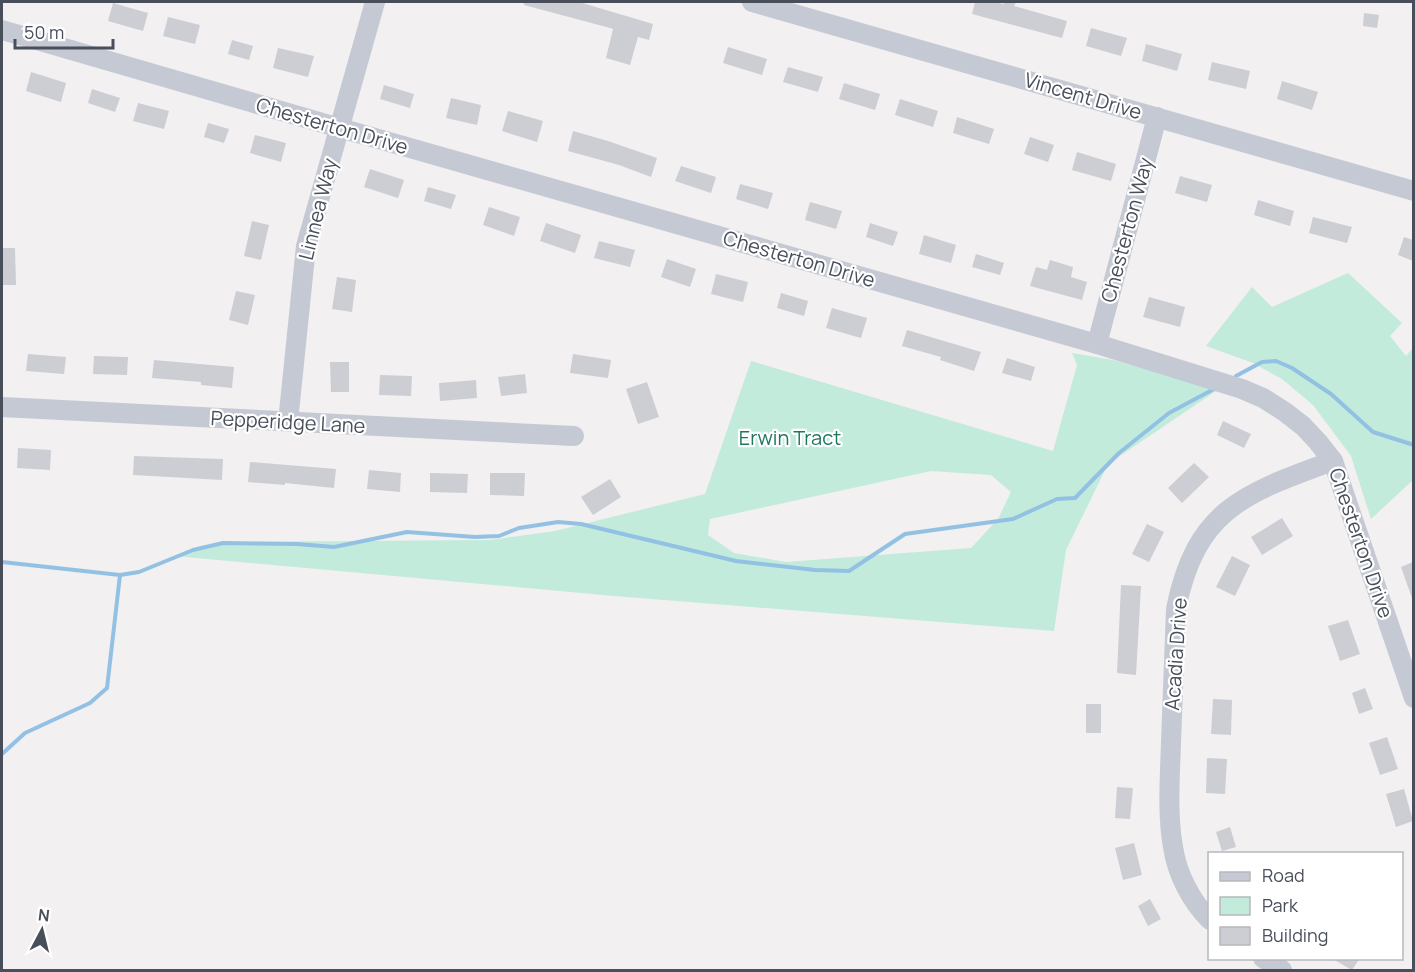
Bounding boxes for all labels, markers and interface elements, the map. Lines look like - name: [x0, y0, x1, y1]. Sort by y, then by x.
- scale bar: [15, 12, 112, 50]
- text: 50 m: [24, 20, 64, 44]
- street label: Vincent Drive: [1021, 66, 1145, 125]
- street label: Chesterton Drive: [253, 91, 411, 160]
- street label: Chesterton Way: [1094, 154, 1159, 305]
- street label: Linnea Way: [292, 155, 343, 263]
- street label: Chesterton Drive: [720, 224, 878, 293]
- street label: Pepperidge Lane: [210, 404, 366, 439]
- park label: Erwin Tract: [739, 424, 841, 451]
- street label: Chesterton Drive: [1323, 464, 1400, 621]
- street label: Acadia Drive: [1158, 597, 1193, 711]
- legend: [1208, 852, 1403, 960]
- text: Road: [1262, 863, 1305, 887]
- text: Park: [1262, 893, 1299, 917]
- north arrow: [12, 900, 72, 960]
- text: N: [37, 903, 51, 927]
- text: Building: [1262, 923, 1328, 947]

